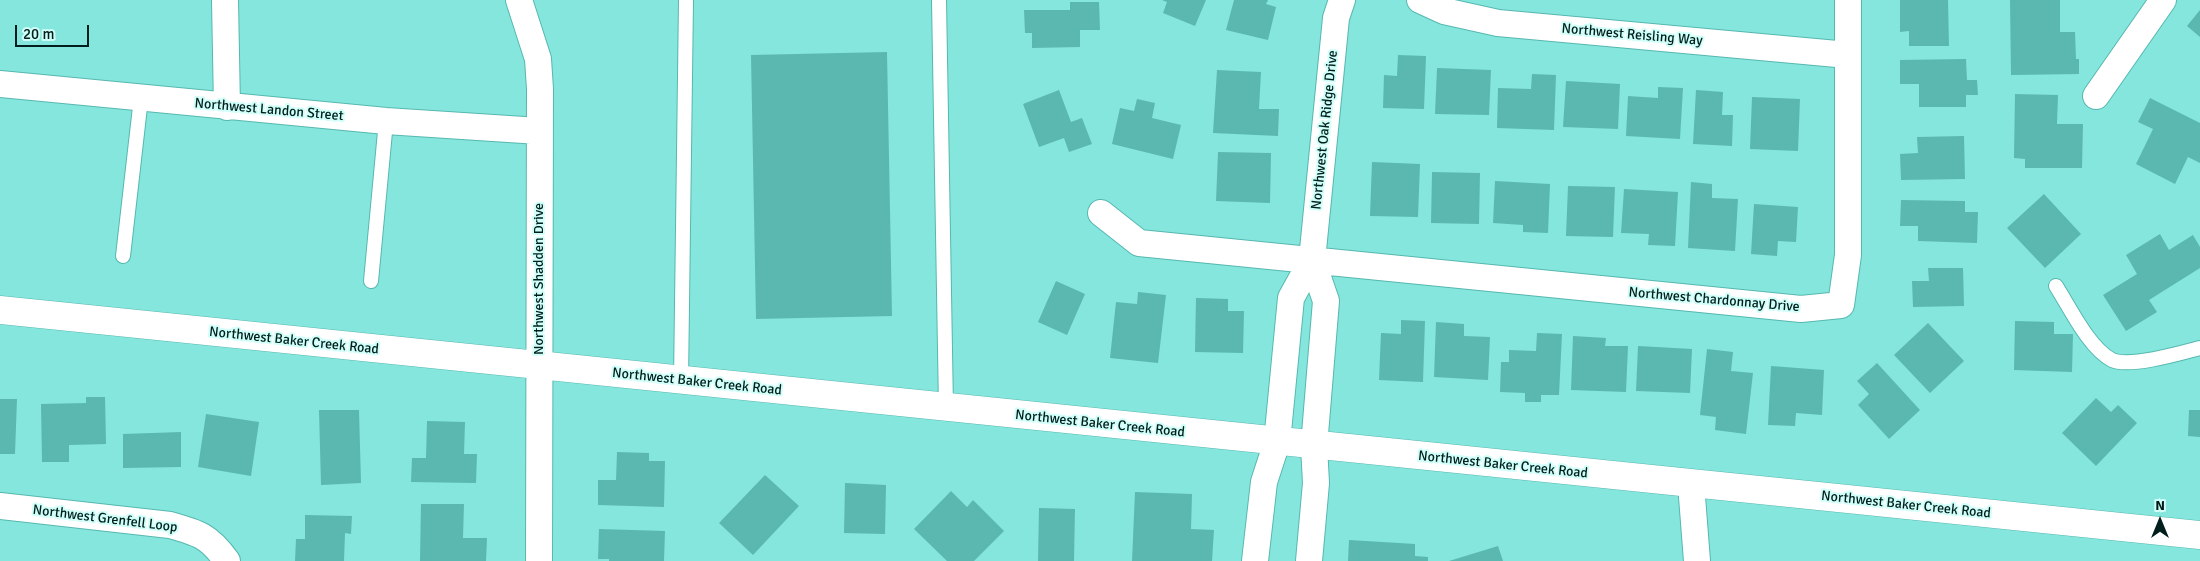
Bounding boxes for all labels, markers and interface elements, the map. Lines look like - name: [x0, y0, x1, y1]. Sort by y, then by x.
- scale bar: [18, 15, 91, 47]
- street label: Northwest Reisling Way: [1561, 20, 1703, 50]
- text: 20 m: [23, 25, 54, 43]
- street label: Northwest Oak Ridge Drive: [1308, 49, 1342, 211]
- street label: Northwest Landon Street: [194, 95, 344, 125]
- street label: Northwest Shadden Drive: [531, 203, 547, 355]
- street label: Northwest Chardonnay Drive: [1628, 284, 1800, 316]
- street label: Northwest Baker Creek Road: [208, 324, 380, 358]
- street label: Northwest Baker Creek Road: [611, 365, 783, 399]
- street label: Northwest Baker Creek Road: [1014, 407, 1186, 441]
- street label: Northwest Baker Creek Road: [1417, 448, 1589, 482]
- street label: Northwest Baker Creek Road: [1820, 488, 1992, 522]
- north arrow: [2135, 496, 2185, 546]
- text: N: [2155, 497, 2165, 514]
- street label: Northwest Grenfell Loop: [32, 502, 178, 536]

